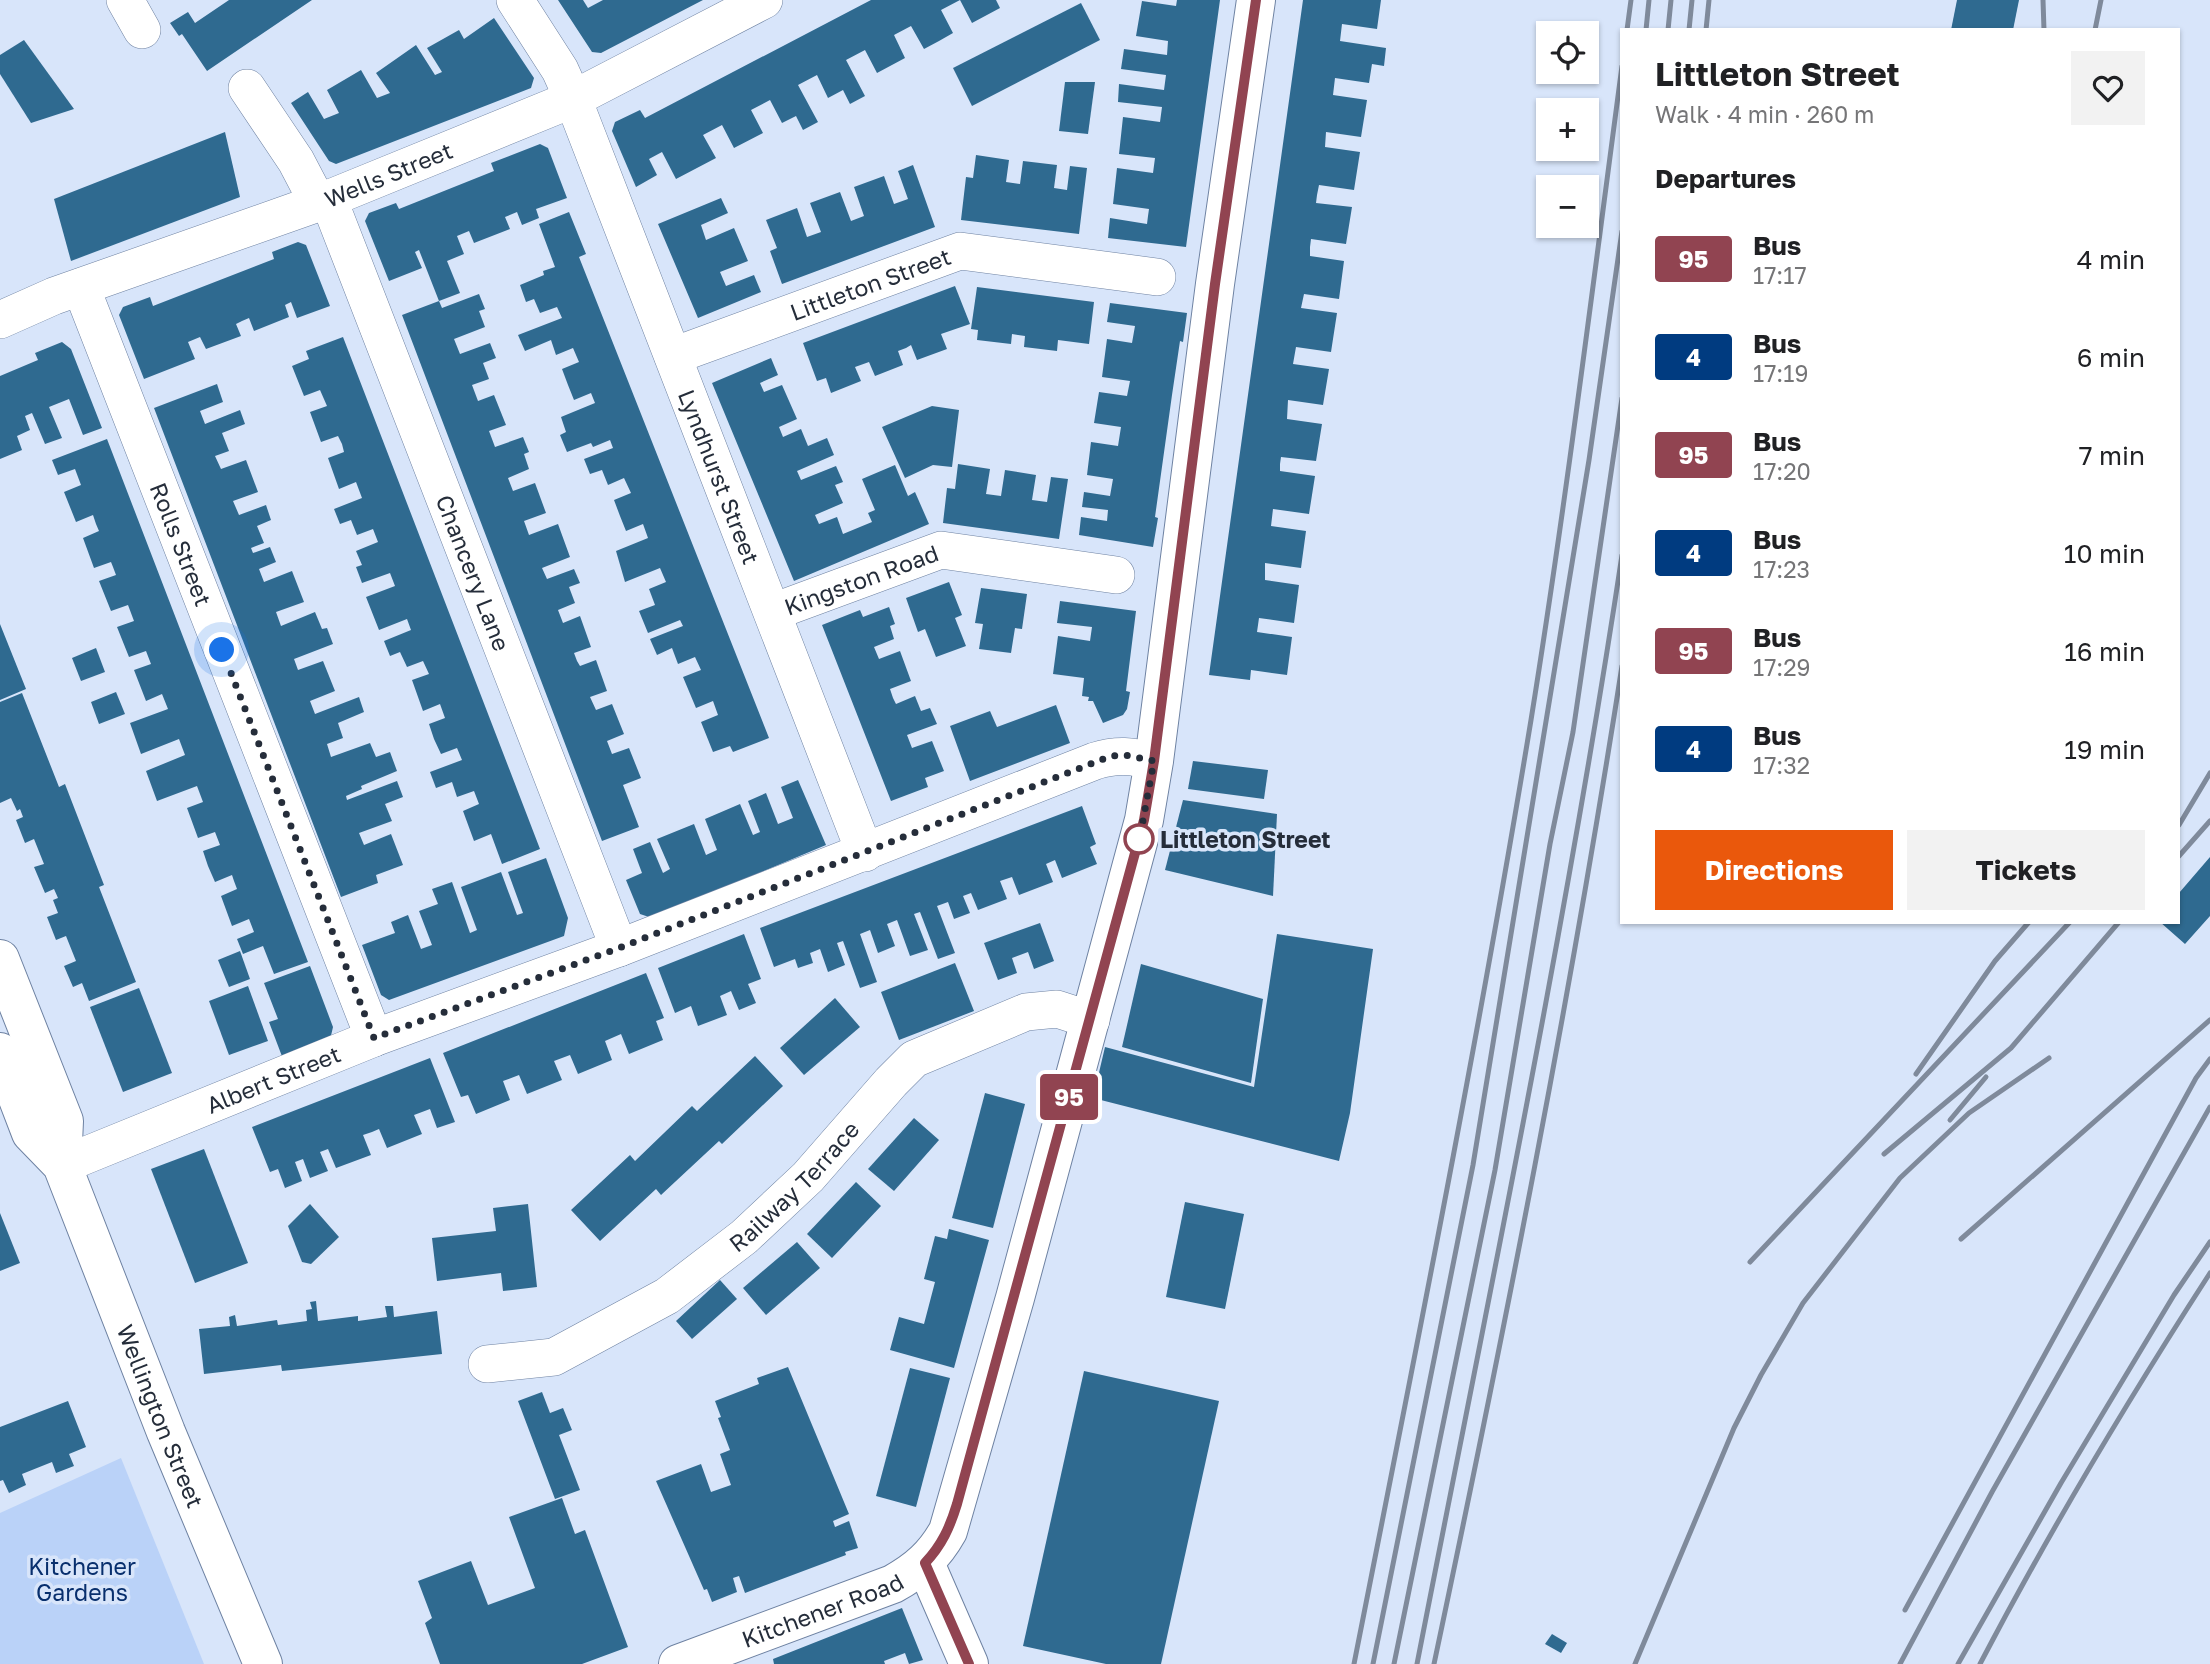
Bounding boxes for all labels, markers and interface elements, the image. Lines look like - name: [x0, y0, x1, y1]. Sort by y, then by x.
- map controls: [1536, 21, 1599, 238]
- button: locate: [1536, 21, 1599, 84]
- button: heart: [2071, 51, 2145, 125]
- text: Littleton Street: [1655, 54, 1900, 93]
- button: +: [1536, 98, 1599, 161]
- text: Walk · 4 min · 260 m: [1655, 100, 1874, 128]
- street label: Wells Street: [320, 136, 456, 213]
- text: Departures: [1655, 163, 1796, 194]
- button: −: [1536, 175, 1599, 238]
- text: Bus: [1753, 230, 1801, 261]
- street label: Littleton Street: [786, 242, 954, 326]
- text: 95: [1679, 244, 1708, 273]
- text: 4 min: [2077, 244, 2145, 275]
- text: 17:17: [1753, 261, 1807, 289]
- text: Bus: [1753, 328, 1801, 359]
- text: 4: [1686, 342, 1701, 371]
- text: 6 min: [2077, 342, 2145, 373]
- text: 17:19: [1753, 359, 1808, 387]
- street label: Lyndhurst Street: [673, 385, 766, 568]
- text: Bus: [1753, 426, 1801, 457]
- text: 95: [1679, 440, 1708, 469]
- text: 7 min: [2079, 440, 2145, 471]
- text: 17:20: [1753, 457, 1811, 485]
- street label: Rolls Street: [145, 478, 218, 610]
- street label: Chancery Lane: [431, 491, 516, 655]
- text: Bus: [1753, 524, 1801, 555]
- street label: Kingston Road: [780, 538, 942, 621]
- text: 4: [1686, 538, 1701, 567]
- text: 10 min: [2064, 538, 2145, 569]
- text: 17:23: [1753, 555, 1810, 583]
- text: Bus: [1753, 622, 1801, 653]
- your location: [204, 632, 239, 667]
- text: 95: [1679, 636, 1708, 665]
- text: 16 min: [2064, 636, 2145, 667]
- text: 17:29: [1753, 653, 1811, 681]
- text: Bus: [1753, 720, 1801, 751]
- text: 4: [1686, 734, 1701, 763]
- text: 19 min: [2064, 734, 2145, 765]
- text: 17:32: [1753, 751, 1810, 779]
- marker: Littleton Street: [1124, 824, 1154, 854]
- place label: Littleton Street: [1160, 825, 1331, 853]
- button: Directions: [1655, 830, 1893, 910]
- button: Tickets: [1907, 830, 2145, 910]
- street label: Albert Street: [202, 1039, 344, 1119]
- line badge: 95: [1038, 1074, 1100, 1120]
- text: 95: [1054, 1082, 1084, 1111]
- street label: Railway Terrace: [723, 1115, 865, 1257]
- street label: Wellington Street: [112, 1320, 210, 1512]
- park label: Kitchener Gardens: [28, 1552, 136, 1606]
- street label: Kitchener Road: [738, 1567, 908, 1653]

